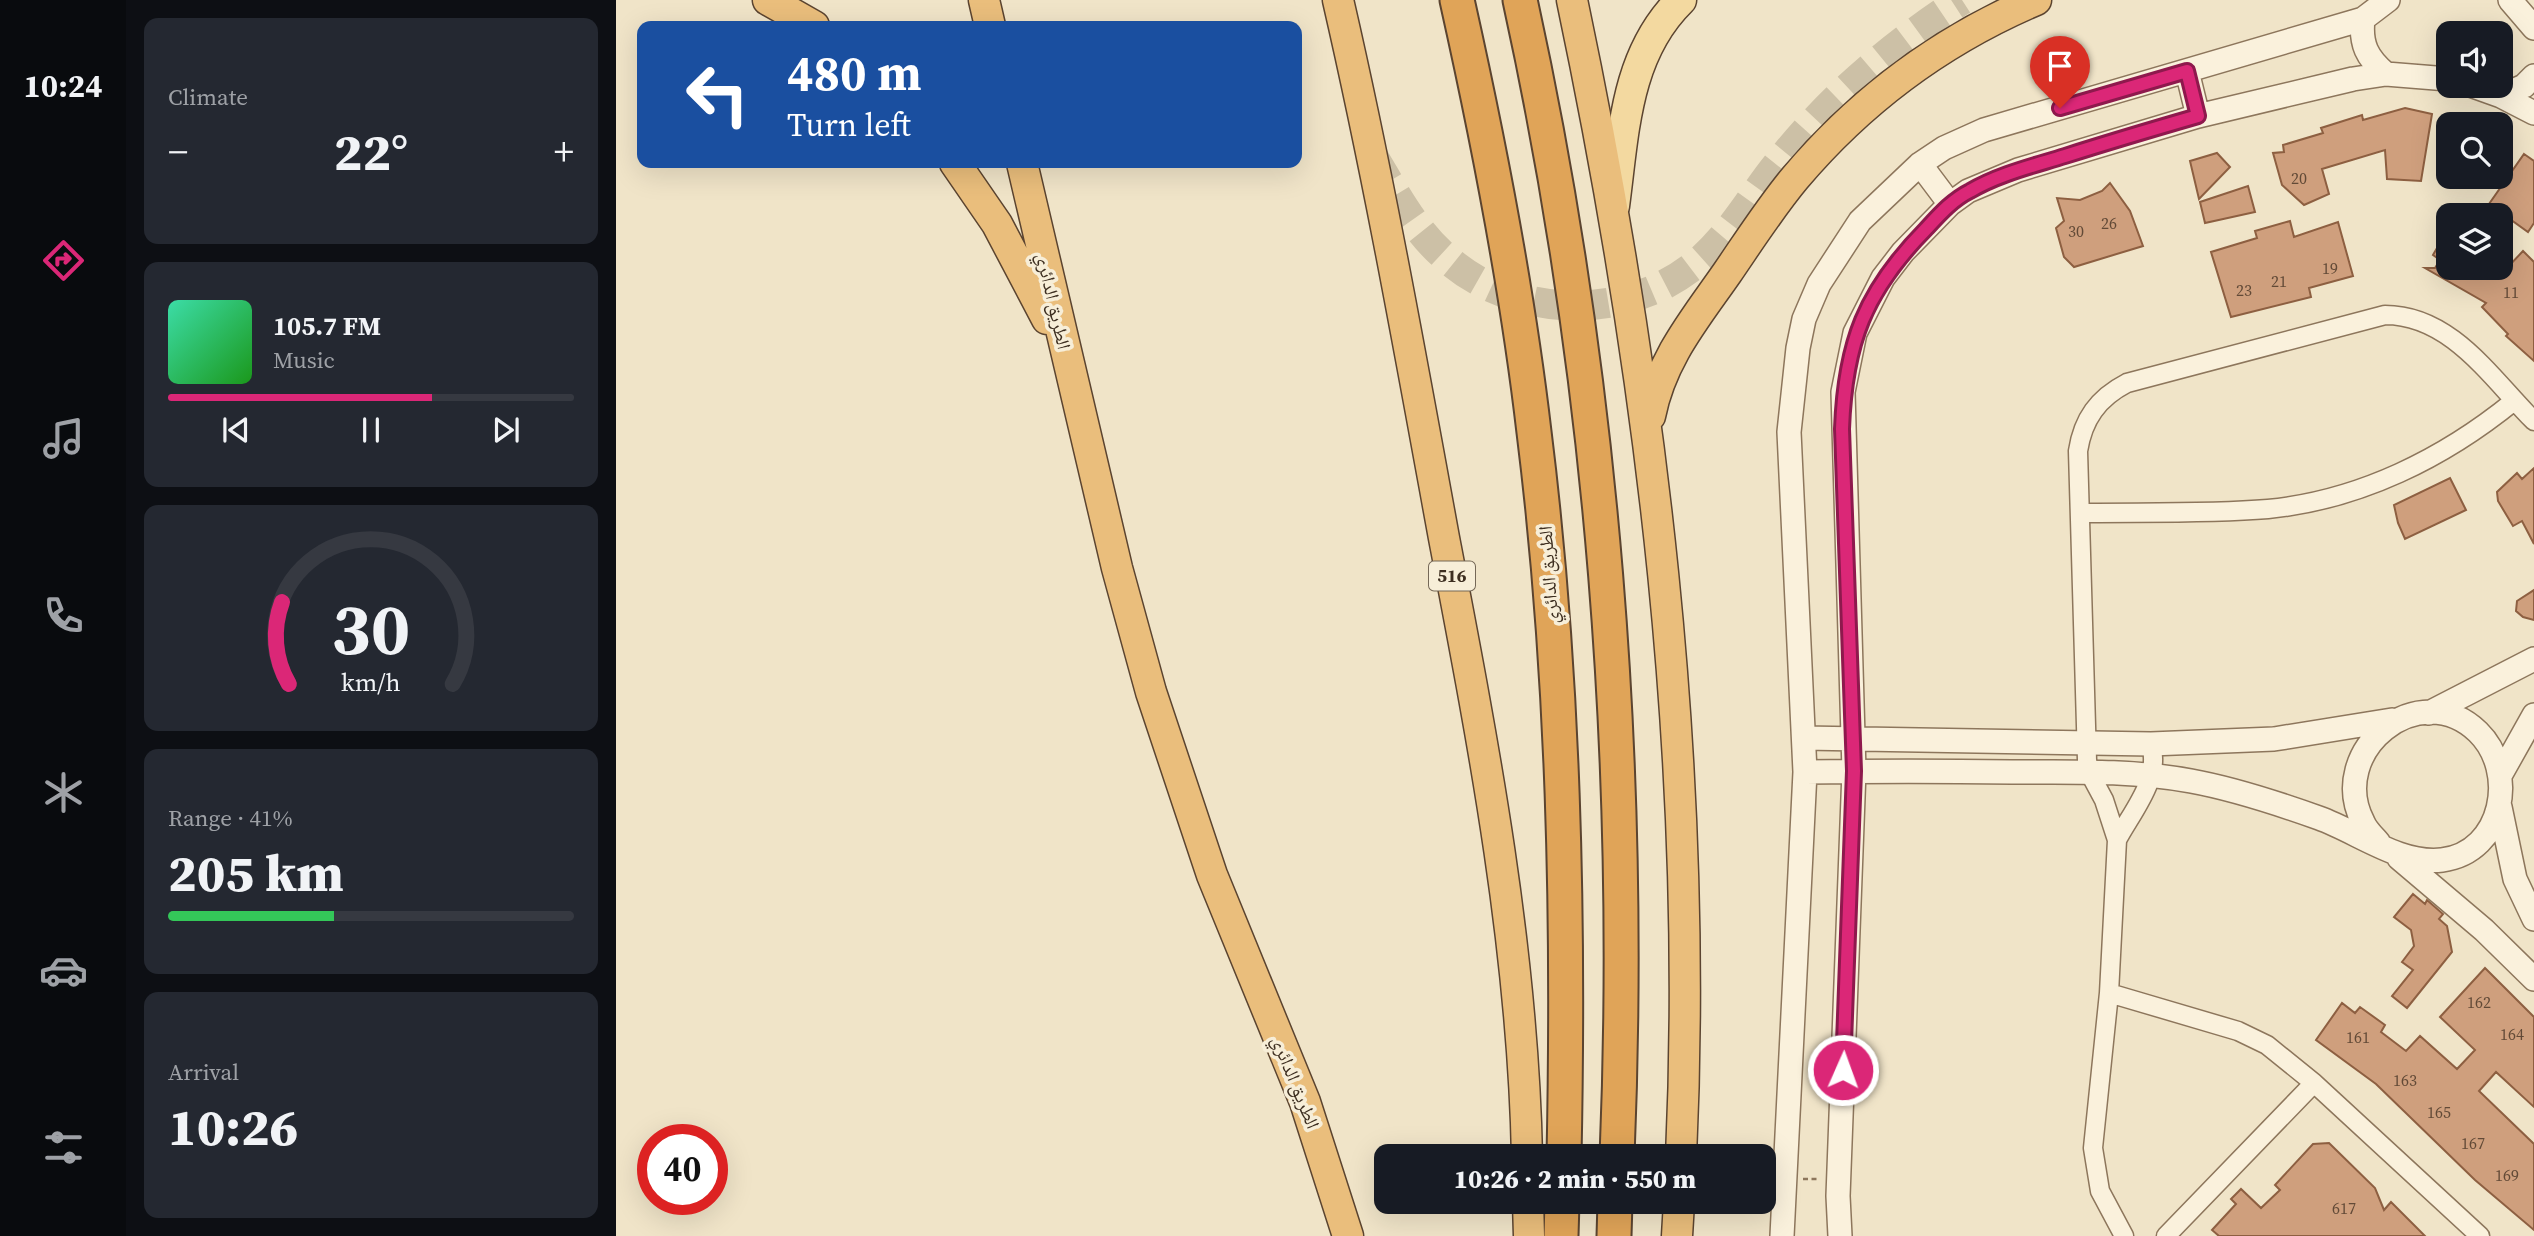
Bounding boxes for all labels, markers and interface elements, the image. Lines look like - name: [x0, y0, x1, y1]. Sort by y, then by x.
- map controls: [2436, 21, 2513, 280]
- button: sound: [2436, 21, 2513, 98]
- pin: [2030, 36, 2090, 108]
- text: 480 m: [787, 39, 922, 106]
- icon: arrive: [2041, 47, 2079, 85]
- icon: left: [672, 49, 763, 140]
- text: 10:24: [24, 64, 102, 108]
- text: Climate: [168, 81, 248, 113]
- text: Turn left: [787, 103, 911, 147]
- button: search: [2436, 112, 2513, 189]
- text: 22°: [334, 116, 408, 187]
- text: −: [168, 126, 188, 178]
- text: +: [554, 126, 574, 178]
- house number: 20: [2291, 167, 2307, 189]
- button: layers: [2436, 203, 2513, 280]
- house number: 26: [2101, 212, 2117, 234]
- house number: 30: [2068, 220, 2084, 242]
- icon: directions: [39, 236, 88, 285]
- street label: الطريق الدائري: [1028, 250, 1078, 352]
- house number: 19: [2322, 257, 2338, 279]
- house number: 21: [2271, 270, 2287, 292]
- house number: 23: [2236, 279, 2252, 301]
- house number: 11: [2503, 281, 2519, 303]
- text: 105.7 FM: [273, 308, 381, 344]
- text: Music: [273, 344, 335, 376]
- icon: previous: [217, 411, 255, 449]
- icon: pause: [352, 411, 390, 449]
- icon: next: [487, 411, 525, 449]
- icon: music: [39, 414, 88, 463]
- street label: الطريق الدائري: [1532, 525, 1567, 625]
- road number: 516: [1429, 562, 1475, 590]
- text: 30: [332, 579, 410, 678]
- icon: phone: [39, 591, 88, 640]
- text: km/h: [341, 665, 401, 699]
- icon: climate: [39, 768, 88, 817]
- text: Range · 41%: [168, 802, 293, 834]
- text: 205 km: [168, 837, 344, 908]
- icon: car: [39, 946, 88, 995]
- house number: 162: [2467, 991, 2491, 1013]
- house number: 164: [2500, 1023, 2524, 1045]
- house number: 161: [2346, 1026, 2370, 1048]
- street label: الطريق الدائري: [1263, 1032, 1326, 1133]
- position arrow: [1806, 1033, 1880, 1107]
- text: Arrival: [168, 1056, 239, 1088]
- house number: 163: [2393, 1069, 2417, 1091]
- text: 10:26: [168, 1091, 298, 1162]
- house number: 165: [2427, 1101, 2451, 1123]
- icon: filters: [39, 1123, 88, 1172]
- speed limit sign: 40: [637, 1124, 728, 1215]
- house number: 167: [2461, 1132, 2485, 1154]
- text: 10:26 · 2 min · 550 m: [1454, 1161, 1696, 1197]
- house number: 169: [2495, 1164, 2519, 1186]
- house number: 617: [2332, 1197, 2356, 1219]

